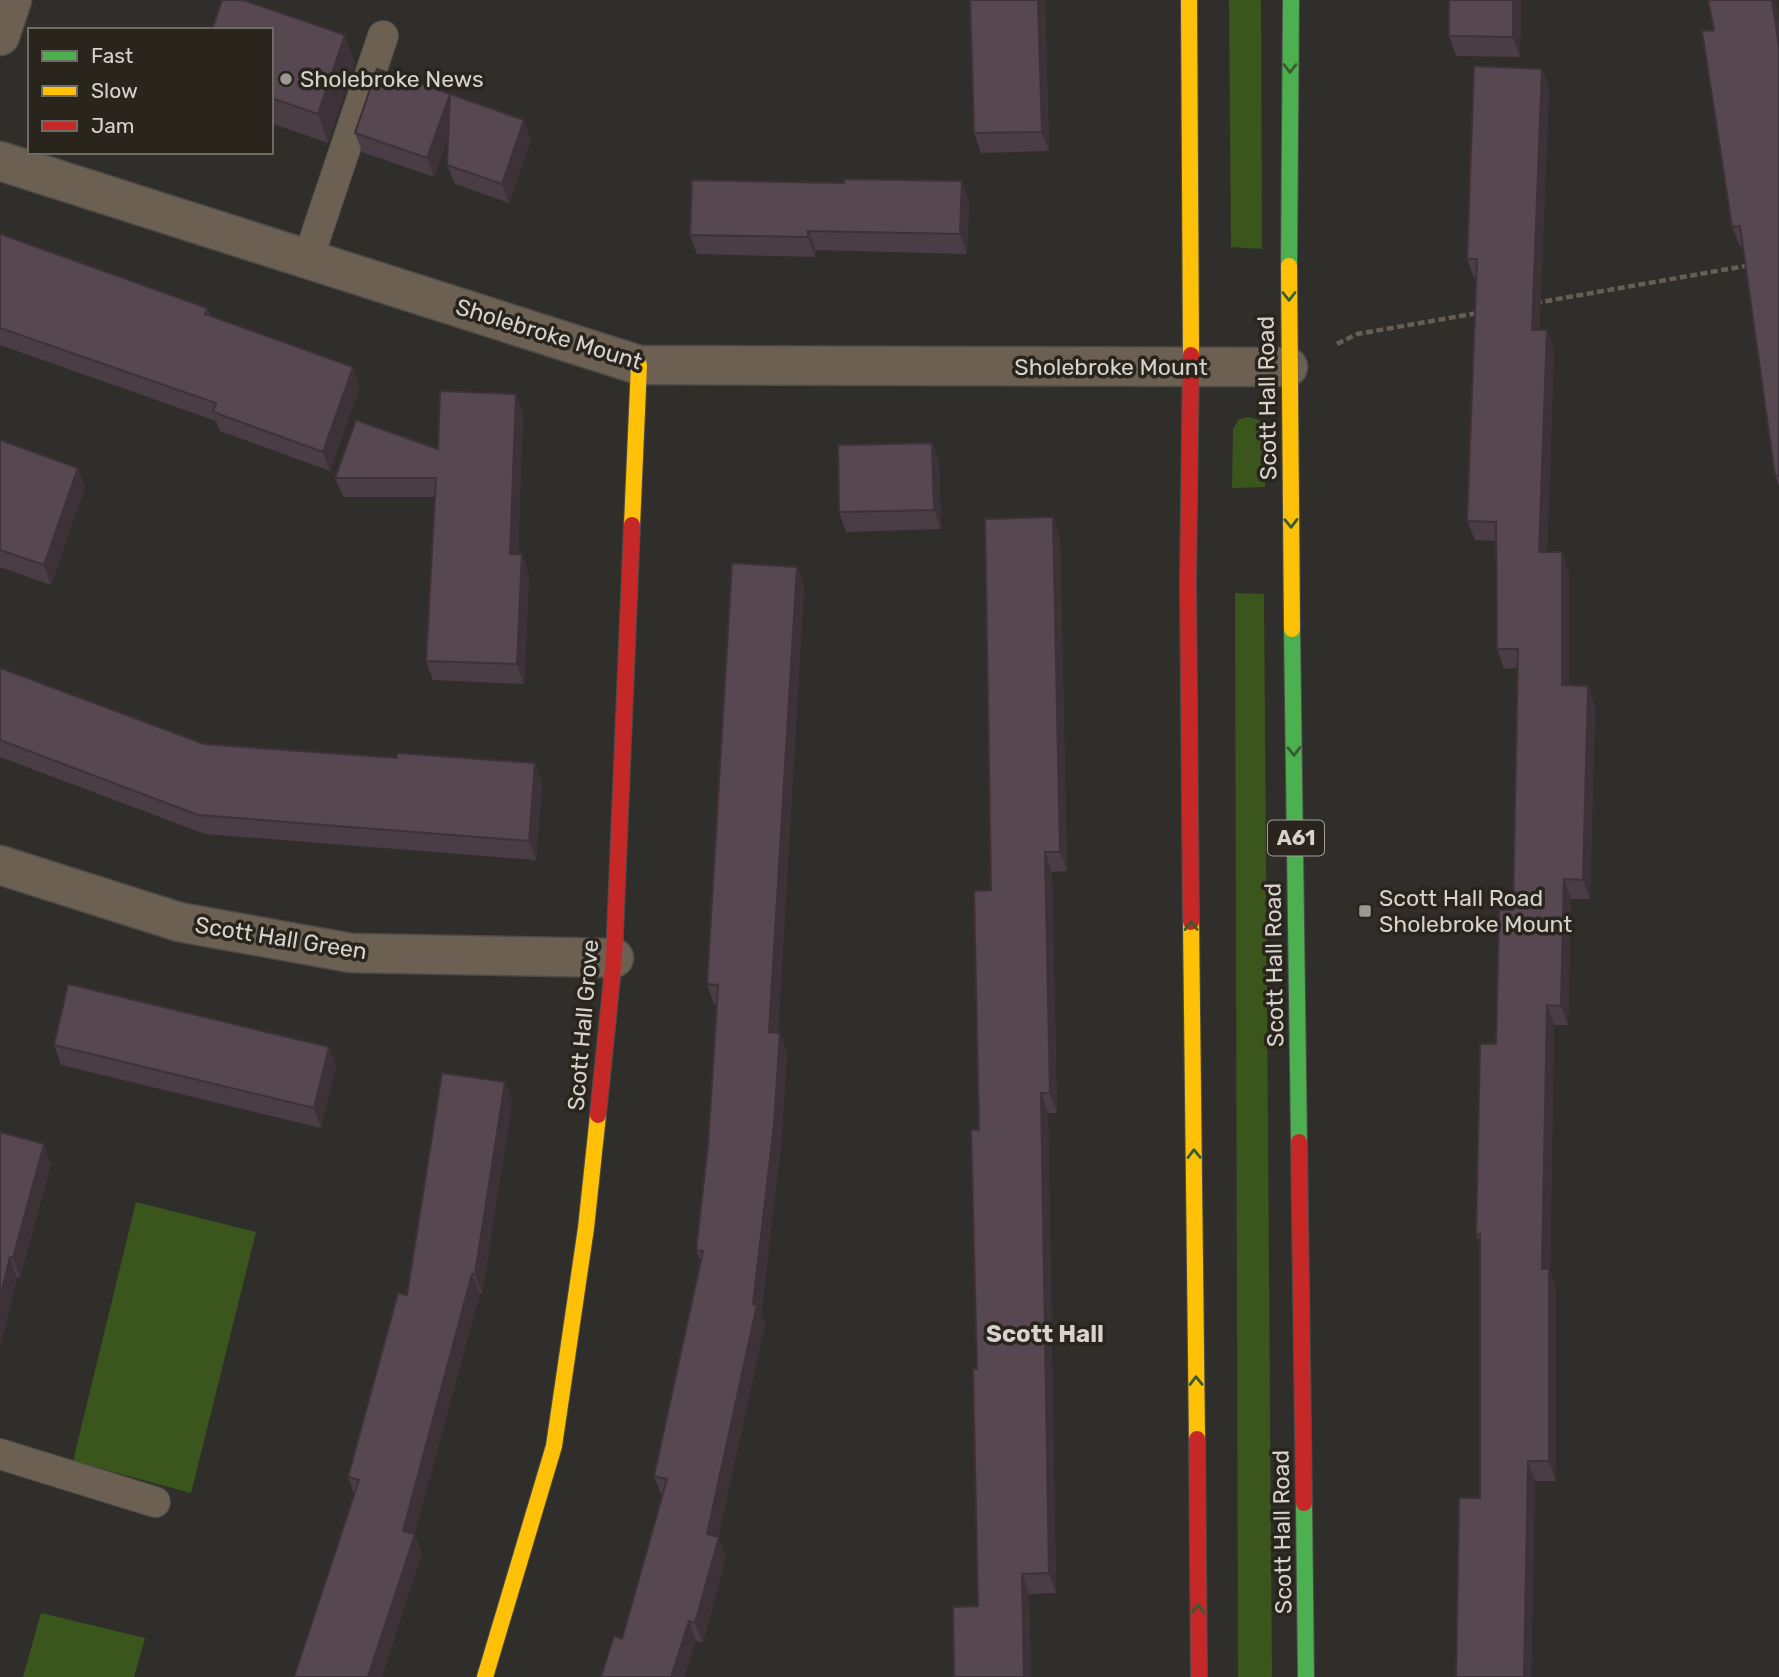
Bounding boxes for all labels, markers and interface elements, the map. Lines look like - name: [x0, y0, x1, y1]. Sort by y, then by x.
- legend: [28, 28, 273, 154]
- text: Fast: [91, 43, 133, 68]
- one-way arrow: [1282, 63, 1298, 74]
- place label: Sholebroke News: [300, 65, 484, 93]
- marker: Sholebroke News: [278, 71, 294, 87]
- text: Slow: [91, 78, 138, 103]
- text: Jam: [91, 113, 135, 138]
- one-way arrow: [1281, 291, 1297, 301]
- street label: Sholebroke Mount: [452, 292, 646, 376]
- street label: Scott Hall Road: [1252, 316, 1282, 480]
- street label: Sholebroke Mount: [1014, 353, 1208, 381]
- one-way arrow: [1284, 518, 1299, 529]
- one-way arrow: [1287, 745, 1302, 756]
- road number: A61: [1268, 820, 1324, 856]
- street label: Scott Hall Road: [1259, 883, 1289, 1047]
- place label: Scott Hall Road Sholebroke Mount: [1379, 884, 1572, 938]
- marker: Scott Hall Road Sholebroke Mount: [1357, 903, 1373, 919]
- street label: Scott Hall Green: [193, 911, 369, 965]
- one-way arrow: [1183, 921, 1199, 931]
- street label: Scott Hall Grove: [562, 938, 604, 1112]
- one-way arrow: [1186, 1148, 1201, 1159]
- district label: Scott Hall: [986, 1320, 1104, 1348]
- one-way arrow: [1188, 1376, 1204, 1386]
- street label: Scott Hall Road: [1267, 1450, 1297, 1614]
- one-way arrow: [1190, 1603, 1206, 1614]

